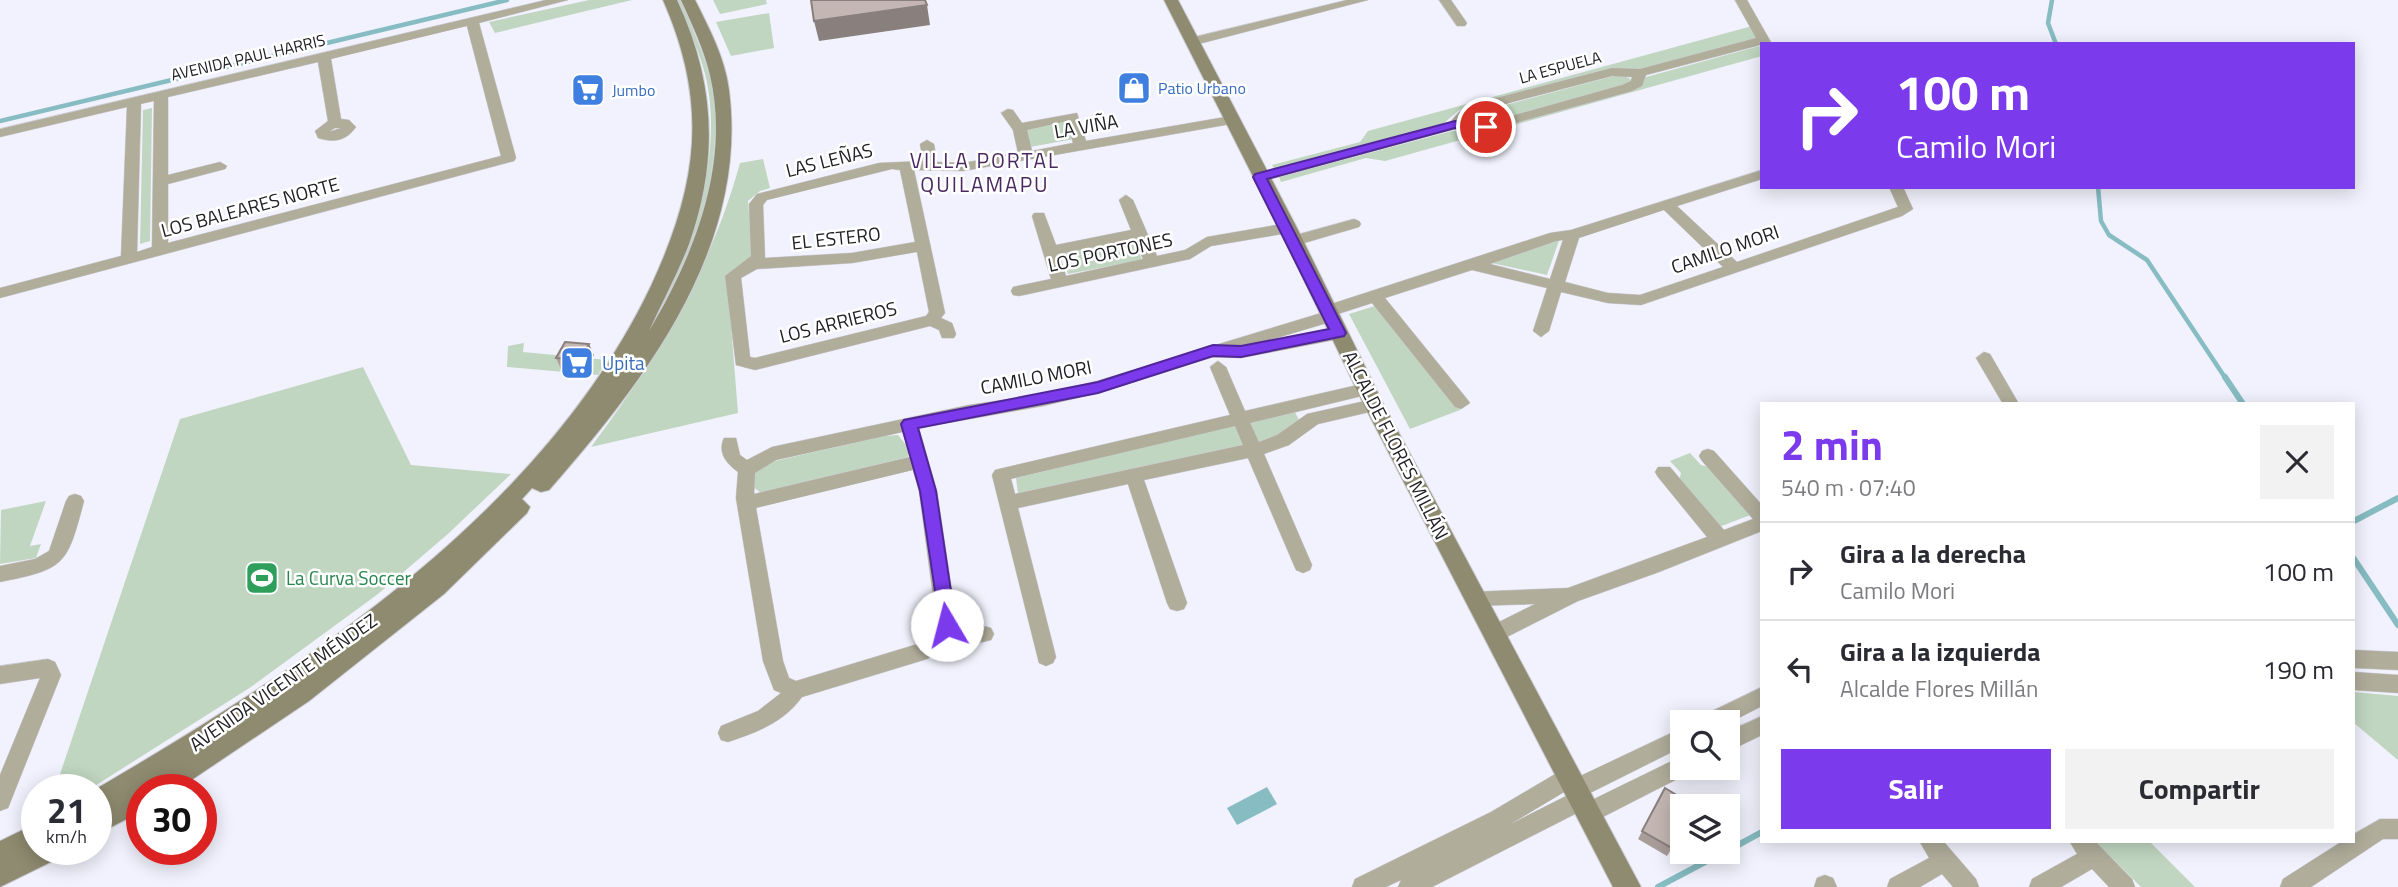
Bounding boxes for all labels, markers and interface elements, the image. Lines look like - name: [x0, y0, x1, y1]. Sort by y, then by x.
- street label: AVENIDA PAUL HARRIS: [168, 28, 328, 86]
- street label: LA ESPUELA: [1516, 44, 1604, 89]
- text: 100 m: [1896, 54, 2030, 129]
- shop icon: Patio Urbano: [1115, 69, 1153, 107]
- icon: right: [1781, 70, 1872, 161]
- supermarket icon: Jumbo: [569, 71, 607, 109]
- place label: Patio Urbano: [1158, 76, 1246, 100]
- place label: Jumbo: [612, 78, 655, 102]
- pin: [1456, 97, 1516, 157]
- street label: LA VIÑA: [1052, 106, 1120, 145]
- icon: arrive: [1467, 108, 1505, 146]
- text: Camilo Mori: [1896, 122, 2056, 170]
- street label: LAS LEÑAS: [782, 135, 875, 184]
- district label: VILLA PORTAL QUILAMAPU: [910, 144, 1060, 200]
- street label: LOS BALEARES NORTE: [157, 169, 342, 244]
- street label: CAMILO MORI: [1667, 216, 1783, 281]
- street label: EL ESTERO: [790, 218, 882, 257]
- street label: LOS PORTONES: [1045, 224, 1175, 279]
- street label: LOS ARRIEROS: [776, 293, 900, 350]
- supermarket icon: Upita: [558, 344, 596, 382]
- street label: ALCALDE FLORES MILLÁN: [1336, 345, 1457, 544]
- place label: Upita: [602, 348, 645, 377]
- street label: CAMILO MORI: [978, 352, 1094, 401]
- text: 2 min: [1781, 412, 1883, 476]
- button: close: [2260, 425, 2334, 499]
- text: 540 m · 07:40: [1781, 470, 1916, 505]
- text: Gira a la derecha: [1840, 534, 2026, 573]
- icon: right: [1781, 552, 1819, 590]
- text: 100 m: [2263, 552, 2334, 591]
- sports icon: La Curva Soccer: [243, 559, 281, 597]
- place label: La Curva Soccer: [286, 563, 412, 592]
- text: Camilo Mori: [1840, 573, 1955, 608]
- position arrow: [910, 588, 984, 662]
- street label: AVENIDA VICENTE MÉNDEZ: [183, 606, 383, 758]
- text: Gira a la izquierda: [1840, 632, 2041, 671]
- icon: left: [1781, 650, 1819, 688]
- text: 190 m: [2263, 650, 2334, 689]
- text: Alcalde Flores Millán: [1840, 671, 2038, 706]
- map controls: [1670, 710, 1740, 864]
- button: search: [1670, 710, 1740, 780]
- button: Salir: [1781, 749, 2051, 829]
- button: Compartir: [2065, 749, 2334, 829]
- speed limit sign: 30: [126, 774, 217, 865]
- text: 21: [47, 783, 86, 837]
- button: layers: [1670, 794, 1740, 864]
- text: km/h: [46, 823, 87, 850]

